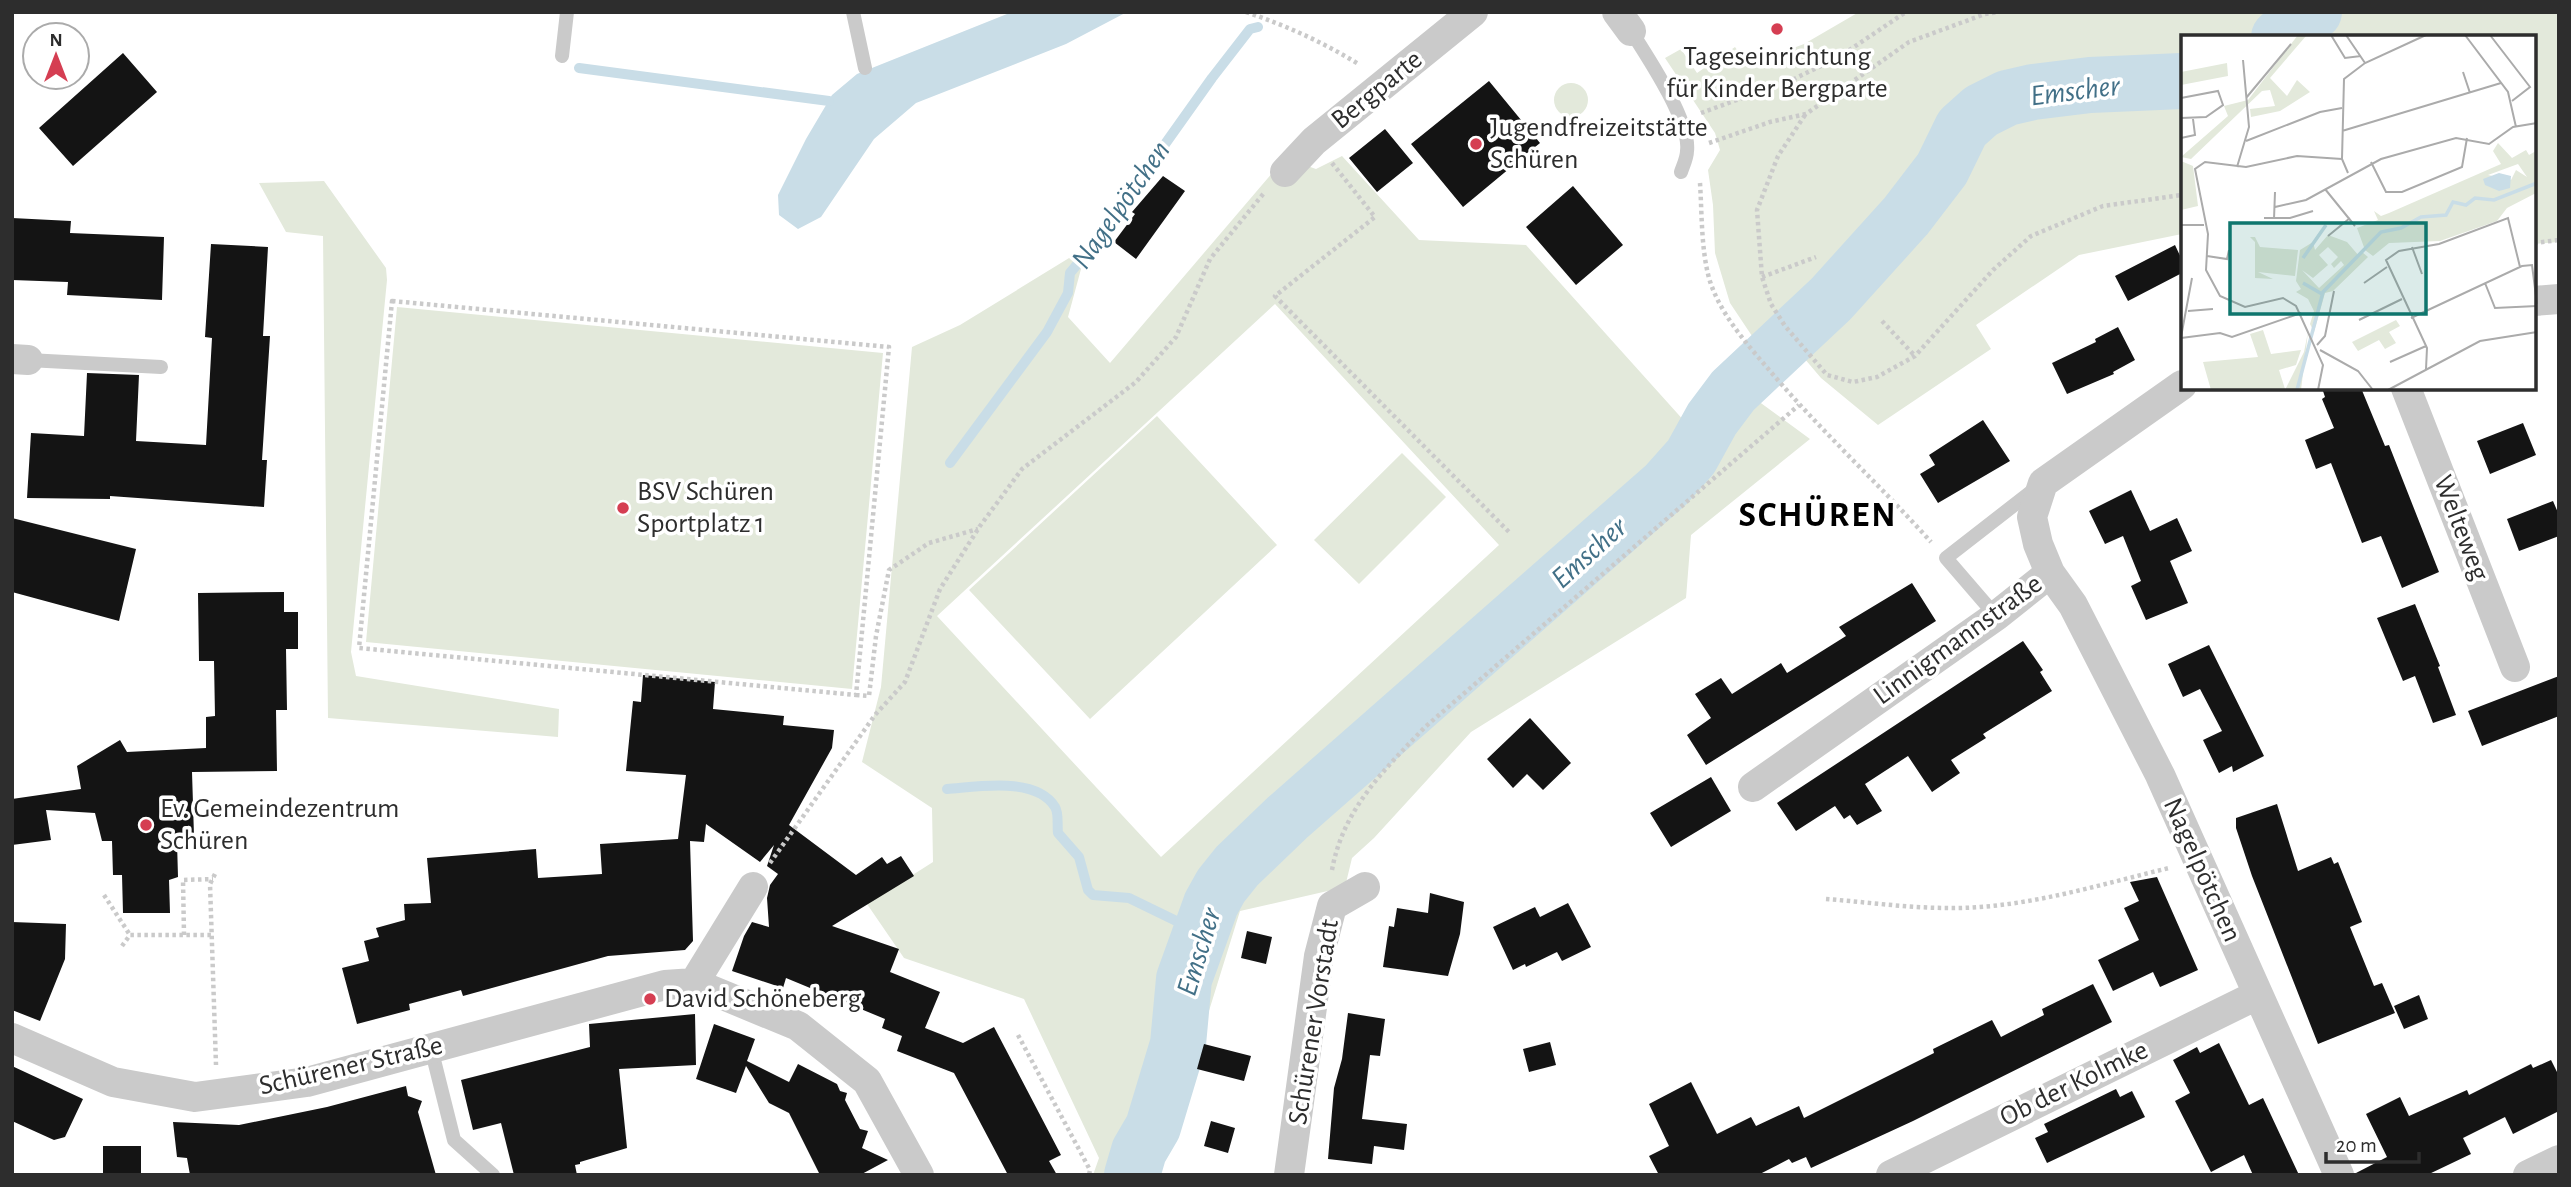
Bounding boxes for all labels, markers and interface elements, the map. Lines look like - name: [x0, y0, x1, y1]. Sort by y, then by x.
- north arrow: [21, 21, 91, 91]
- marker: Tageseinrichtung für Kinder Bergparte: [1769, 21, 1785, 37]
- text: N: [49, 31, 63, 50]
- inset map: [2181, 35, 2536, 390]
- place label: Tageseinrichtung für Kinder Bergparte: [1666, 43, 1888, 103]
- street label: Bergparte: [1326, 45, 1428, 135]
- water label: Emscher: [2029, 70, 2123, 111]
- place label: Jugendfreizeitstätte Schüren: [1490, 114, 1708, 174]
- water label: Nagelpötchen: [1066, 135, 1176, 275]
- marker: Jugendfreizeitstätte Schüren: [1468, 136, 1484, 152]
- street label: Welteweg: [2428, 472, 2494, 585]
- place label: BSV Schüren Sportplatz 1: [637, 478, 774, 538]
- district label: SCHÜREN: [1738, 495, 1898, 533]
- marker: BSV Schüren Sportplatz 1: [615, 500, 631, 516]
- water label: Emscher: [1546, 511, 1633, 594]
- street label: Linnigmannstraße: [1869, 570, 2047, 710]
- street label: Nagelpötchen: [2158, 794, 2246, 946]
- place label: Ev. Gemeindezentrum Schüren: [160, 795, 400, 855]
- marker: Ev. Gemeindezentrum Schüren: [138, 817, 154, 833]
- water label: Emscher: [1172, 903, 1227, 999]
- street label: Schürener Vorstadt: [1284, 917, 1344, 1127]
- place label: David Schöneberg: [664, 985, 862, 1013]
- marker: David Schöneberg: [642, 991, 658, 1007]
- street label: Schürener Straße: [257, 1031, 445, 1101]
- street label: Ob der Kolmke: [1996, 1036, 2152, 1132]
- scale bar: [2326, 1120, 2419, 1164]
- text: 20 m: [2336, 1135, 2377, 1156]

